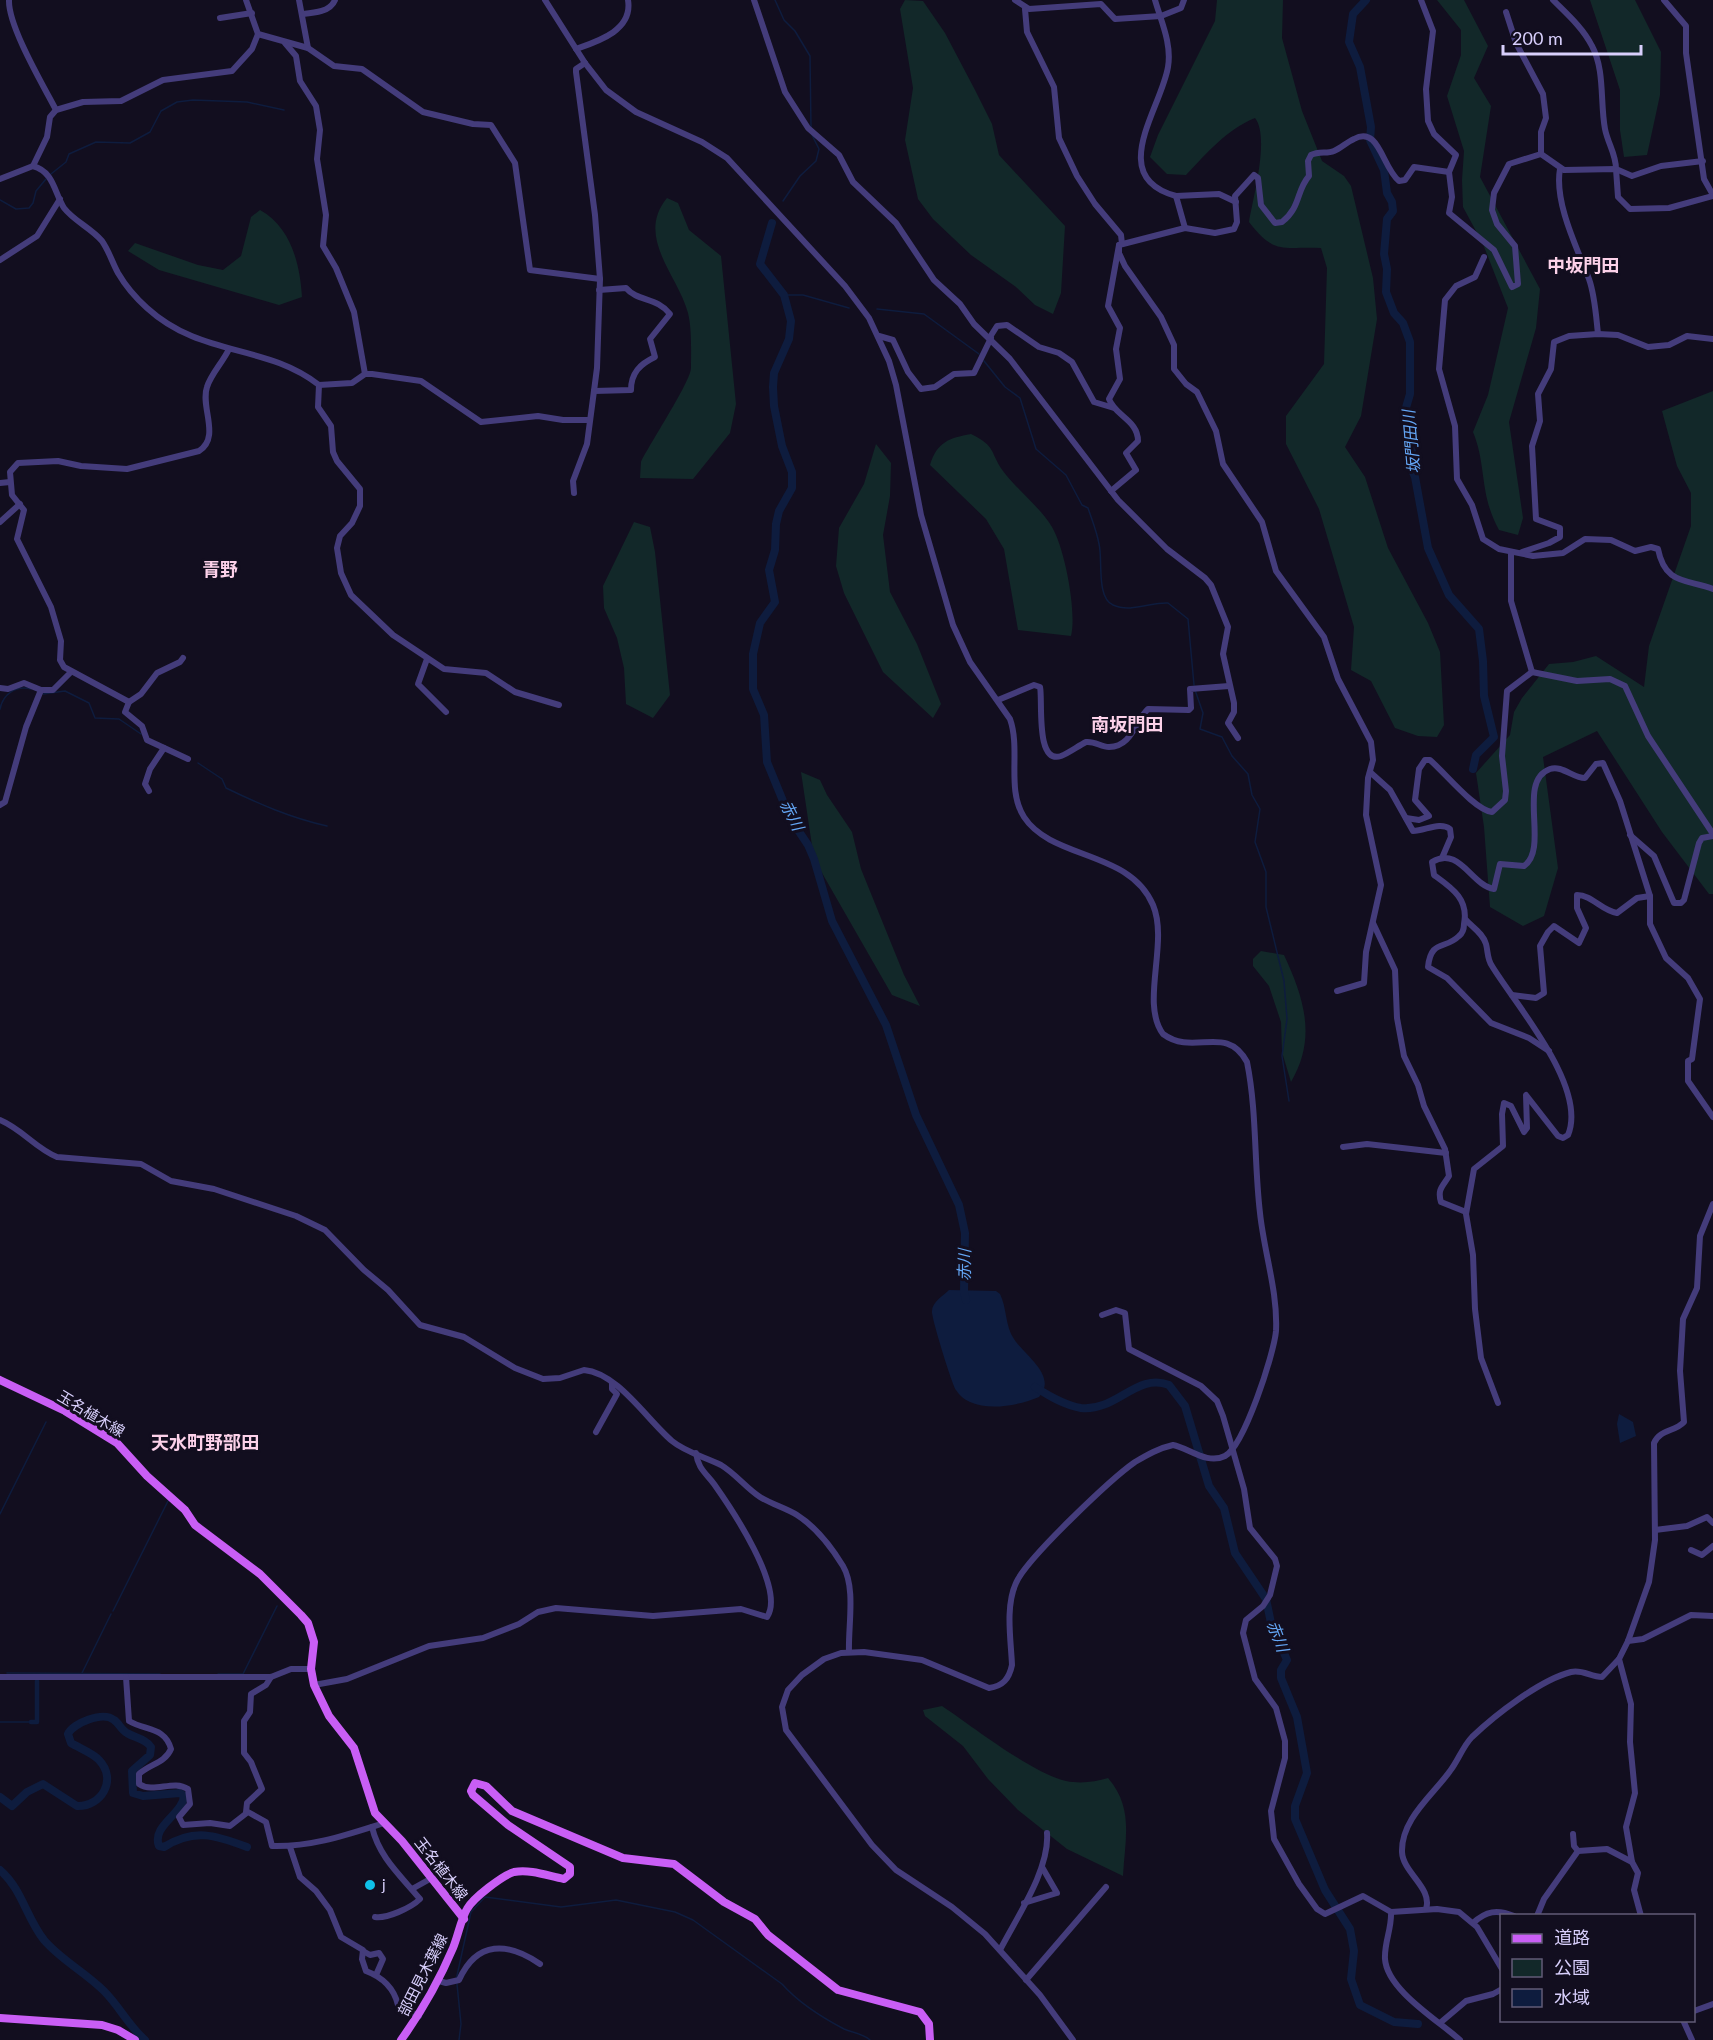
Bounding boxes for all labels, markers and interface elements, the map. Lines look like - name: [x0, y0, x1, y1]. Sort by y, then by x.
- scale bar: [1503, 18, 1641, 56]
- text: 200 m: [1512, 27, 1563, 49]
- district label: 中坂門田: [1547, 254, 1619, 276]
- water label: 坂門田川: [1398, 407, 1423, 475]
- district label: 青野: [202, 558, 238, 580]
- district label: 南坂門田: [1091, 713, 1163, 735]
- water label: 赤川: [777, 796, 809, 835]
- water label: 赤川: [954, 1247, 973, 1281]
- street label: 玉名植木線: [55, 1386, 128, 1440]
- district label: 天水町野部田: [151, 1431, 259, 1453]
- water label: 赤川: [1264, 1617, 1294, 1656]
- street label: 玉名植木線: [412, 1833, 472, 1903]
- place label: j: [381, 1875, 386, 1893]
- marker: j: [363, 1878, 377, 1892]
- legend: [1500, 1914, 1695, 2022]
- text: 道路: [1554, 1926, 1590, 1948]
- street label: 部田見木葉線: [394, 1930, 451, 2019]
- text: 公園: [1554, 1956, 1590, 1978]
- text: 水域: [1554, 1986, 1590, 2008]

